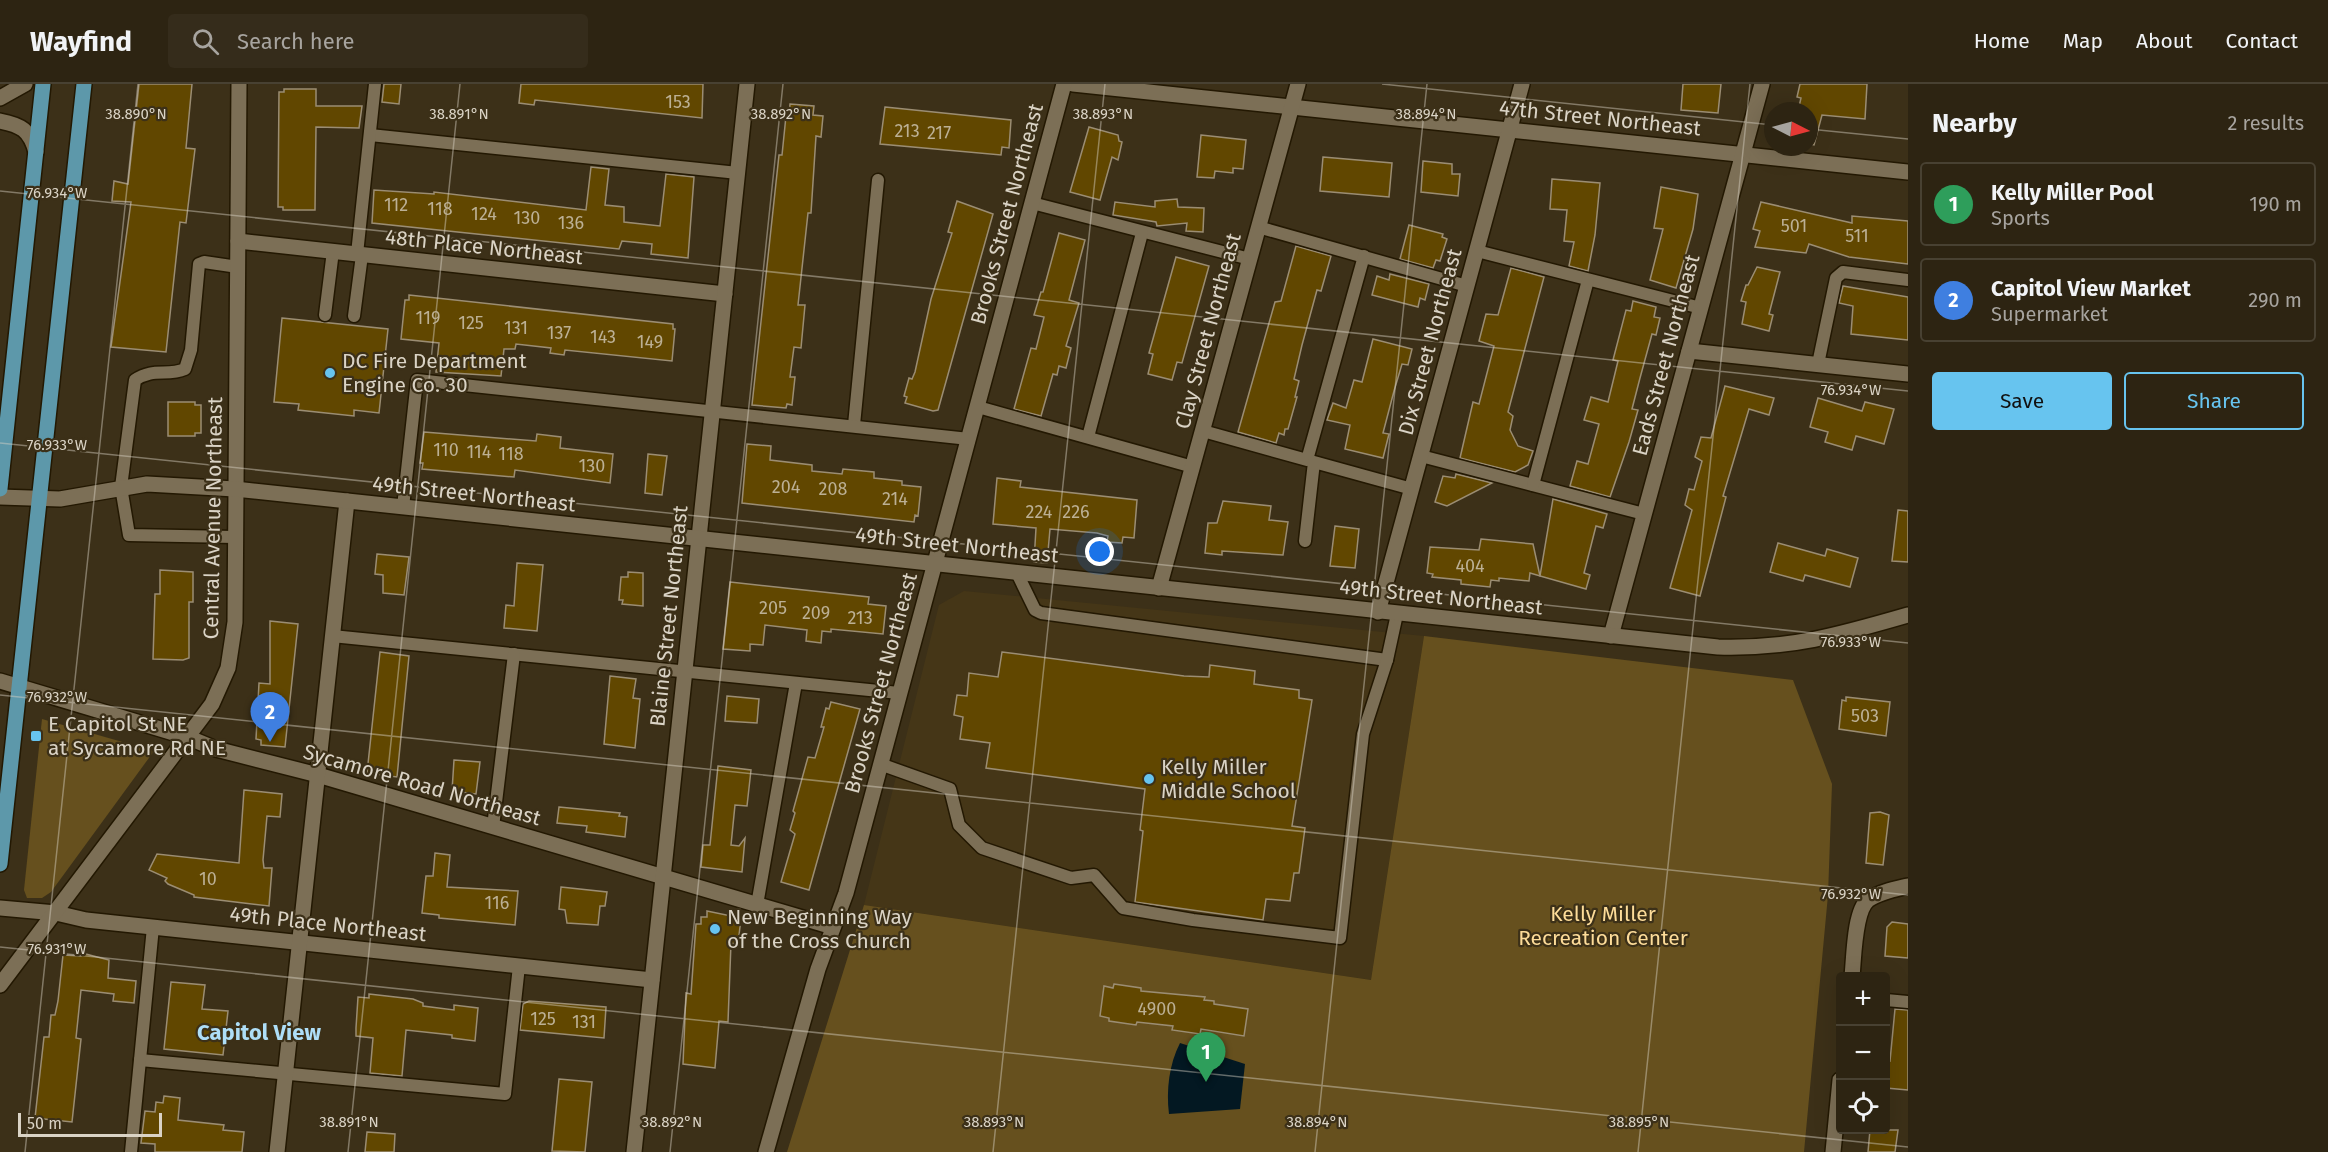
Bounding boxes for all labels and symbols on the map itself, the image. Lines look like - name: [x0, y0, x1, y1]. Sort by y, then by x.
- house number: 153: [665, 91, 691, 113]
- street label: 47th Street Northeast: [1498, 94, 1702, 142]
- street label: Brooks Street Northeast: [965, 100, 1049, 327]
- north arrow: [1764, 102, 1818, 156]
- text: 38.890°N: [105, 105, 167, 123]
- text: 38.891°N: [429, 105, 489, 123]
- text: 38.892°N: [751, 105, 811, 123]
- text: 38.893°N: [1073, 105, 1133, 123]
- text: 38.894°N: [1395, 105, 1457, 123]
- house number: 213: [894, 120, 920, 142]
- house number: 217: [927, 122, 951, 144]
- text: 76.934°W: [27, 184, 88, 202]
- house number: 112: [384, 194, 408, 216]
- house number: 118: [427, 198, 453, 220]
- house number: 124: [471, 203, 497, 225]
- house number: 130: [514, 207, 540, 229]
- house number: 136: [558, 212, 584, 234]
- house number: 501: [1781, 215, 1807, 237]
- street label: 48th Place Northeast: [384, 224, 585, 270]
- house number: 511: [1845, 225, 1869, 247]
- street label: Clay Street Northeast: [1169, 230, 1247, 432]
- street label: Dix Street Northeast: [1393, 245, 1468, 438]
- street label: Eads Street Northeast: [1627, 251, 1705, 458]
- house number: 119: [416, 307, 440, 329]
- house number: 125: [458, 312, 484, 334]
- house number: 131: [504, 317, 528, 339]
- house number: 137: [547, 322, 571, 344]
- house number: 143: [590, 326, 616, 348]
- house number: 149: [637, 331, 663, 353]
- place label: DC Fire Department Engine Co. 30: [342, 348, 527, 398]
- marker: DC Fire Department Engine Co. 30: [323, 366, 337, 380]
- text: 76.934°W: [1821, 381, 1882, 399]
- street label: Central Avenue Northeast: [198, 396, 228, 640]
- text: 76.933°W: [27, 436, 88, 454]
- house number: 110: [433, 439, 459, 461]
- house number: 114: [467, 441, 492, 463]
- house number: 118: [498, 443, 524, 465]
- house number: 130: [579, 455, 605, 477]
- street label: 49th Street Northeast: [371, 470, 577, 518]
- house number: 204: [772, 476, 801, 498]
- house number: 208: [819, 478, 848, 500]
- house number: 214: [882, 488, 908, 510]
- house number: 224: [1026, 501, 1053, 523]
- house number: 226: [1062, 501, 1090, 523]
- street label: Blaine Street Northeast: [644, 504, 694, 728]
- street label: 49th Street Northeast: [854, 521, 1060, 569]
- your location: [1085, 537, 1114, 566]
- house number: 404: [1455, 555, 1485, 577]
- street label: Brooks Street Northeast: [839, 569, 923, 796]
- street label: 49th Street Northeast: [1338, 573, 1544, 621]
- house number: 205: [759, 597, 787, 619]
- house number: 209: [802, 602, 830, 624]
- house number: 213: [847, 607, 873, 629]
- text: 76.933°W: [1821, 633, 1882, 651]
- text: 76.932°W: [27, 688, 88, 706]
- pin: 2: [250, 692, 290, 742]
- house number: 503: [1851, 705, 1879, 727]
- place label: E Capitol St NE at Sycamore Rd NE: [48, 711, 226, 761]
- marker: E Capitol St NE at Sycamore Rd NE: [29, 729, 43, 743]
- street label: Sycamore Road Northeast: [300, 739, 544, 832]
- place label: Kelly Miller Middle School: [1161, 754, 1296, 804]
- marker: Kelly Miller Middle School: [1142, 772, 1156, 786]
- house number: 10: [199, 868, 217, 890]
- text: 76.932°W: [1821, 885, 1882, 903]
- house number: 116: [485, 892, 509, 914]
- street label: 49th Place Northeast: [228, 901, 428, 947]
- park label: Kelly Miller Recreation Center: [1518, 901, 1688, 951]
- place label: New Beginning Way of the Cross Church: [727, 904, 913, 954]
- marker: New Beginning Way of the Cross Church: [708, 922, 722, 936]
- text: 76.931°W: [28, 940, 87, 958]
- house number: 4900: [1138, 998, 1176, 1020]
- house number: 125: [530, 1008, 556, 1030]
- house number: 131: [572, 1011, 596, 1033]
- district label: Capitol View: [197, 1019, 321, 1046]
- pin: 1: [1186, 1032, 1226, 1082]
- scale bar: [18, 1110, 162, 1138]
- text: 38.891°N: [319, 1113, 379, 1131]
- text: 38.892°N: [642, 1113, 702, 1131]
- text: 38.893°N: [964, 1113, 1024, 1131]
- text: 38.894°N: [1286, 1113, 1348, 1131]
- text: 38.895°N: [1609, 1113, 1669, 1131]

